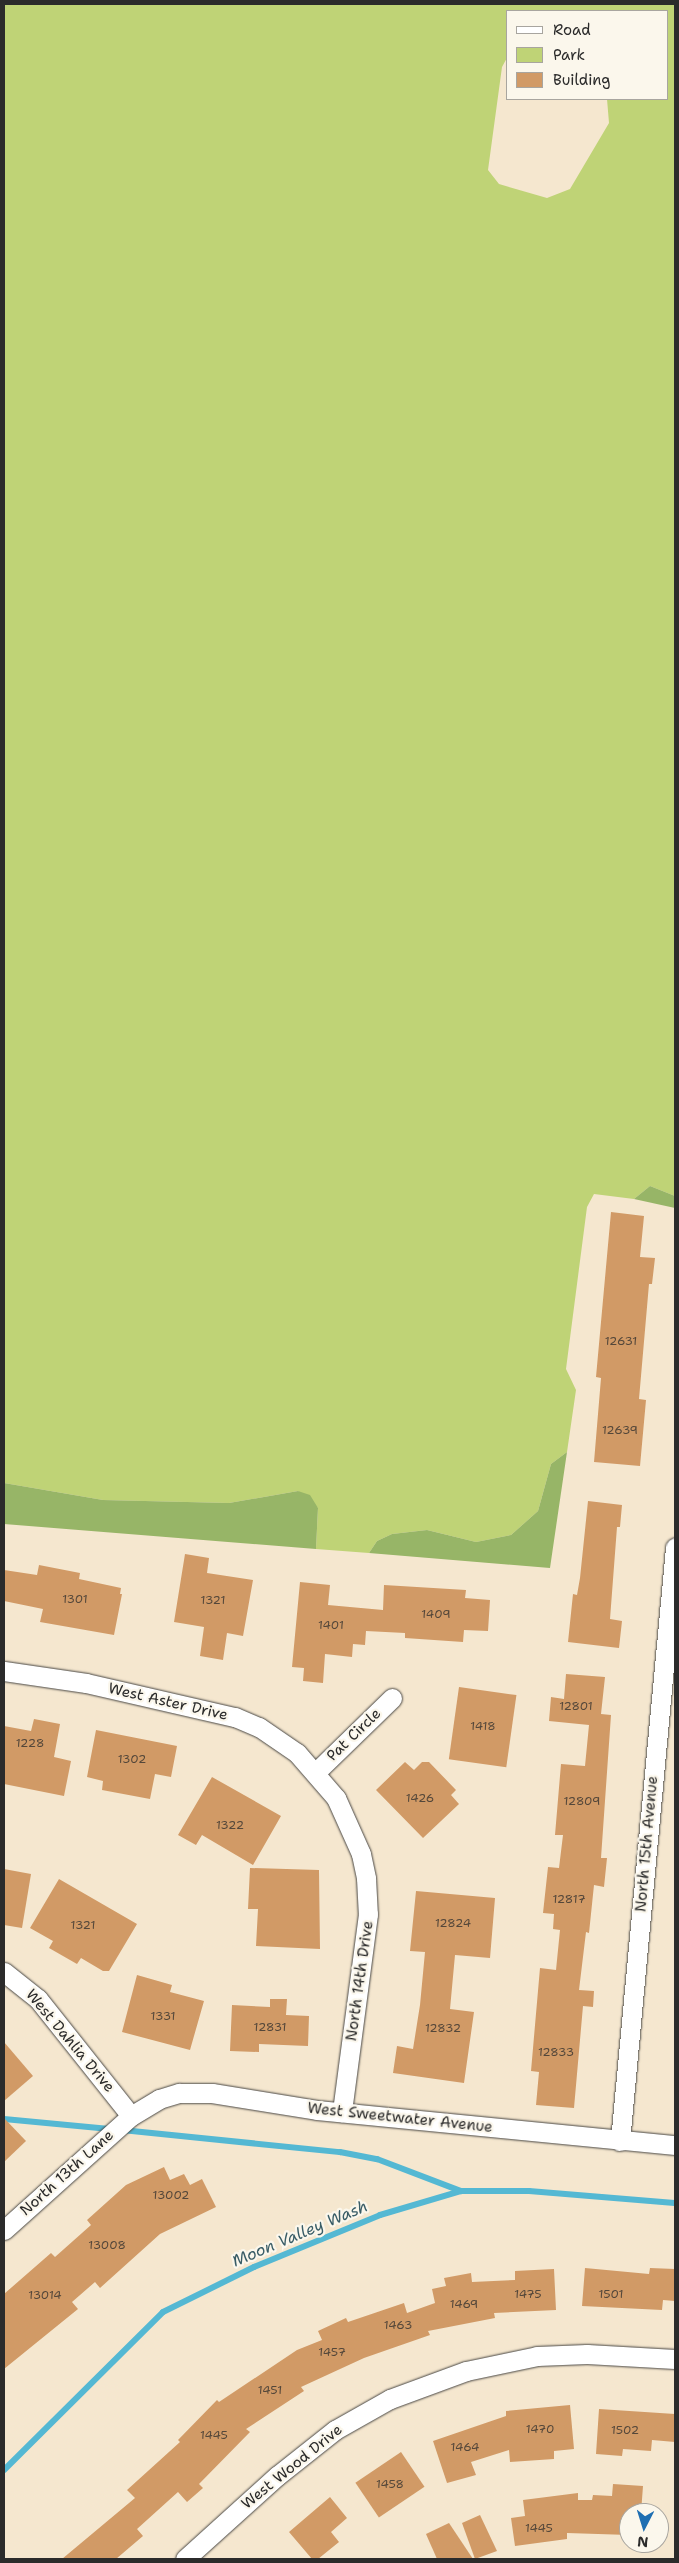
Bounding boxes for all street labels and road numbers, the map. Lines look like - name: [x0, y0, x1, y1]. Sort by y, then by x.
- street label: West Aster Drive: [106, 1679, 230, 1725]
- street label: Pat Circle: [323, 1705, 385, 1765]
- street label: North 15th Avenue: [632, 1775, 662, 1913]
- street label: North 14th Drive: [343, 1920, 377, 2042]
- street label: West Dahlia Drive: [22, 1986, 118, 2096]
- street label: West Sweetwater Avenue: [307, 2099, 493, 2137]
- street label: North 13th Lane: [17, 2126, 117, 2220]
- street label: West Wood Drive: [238, 2421, 346, 2513]

